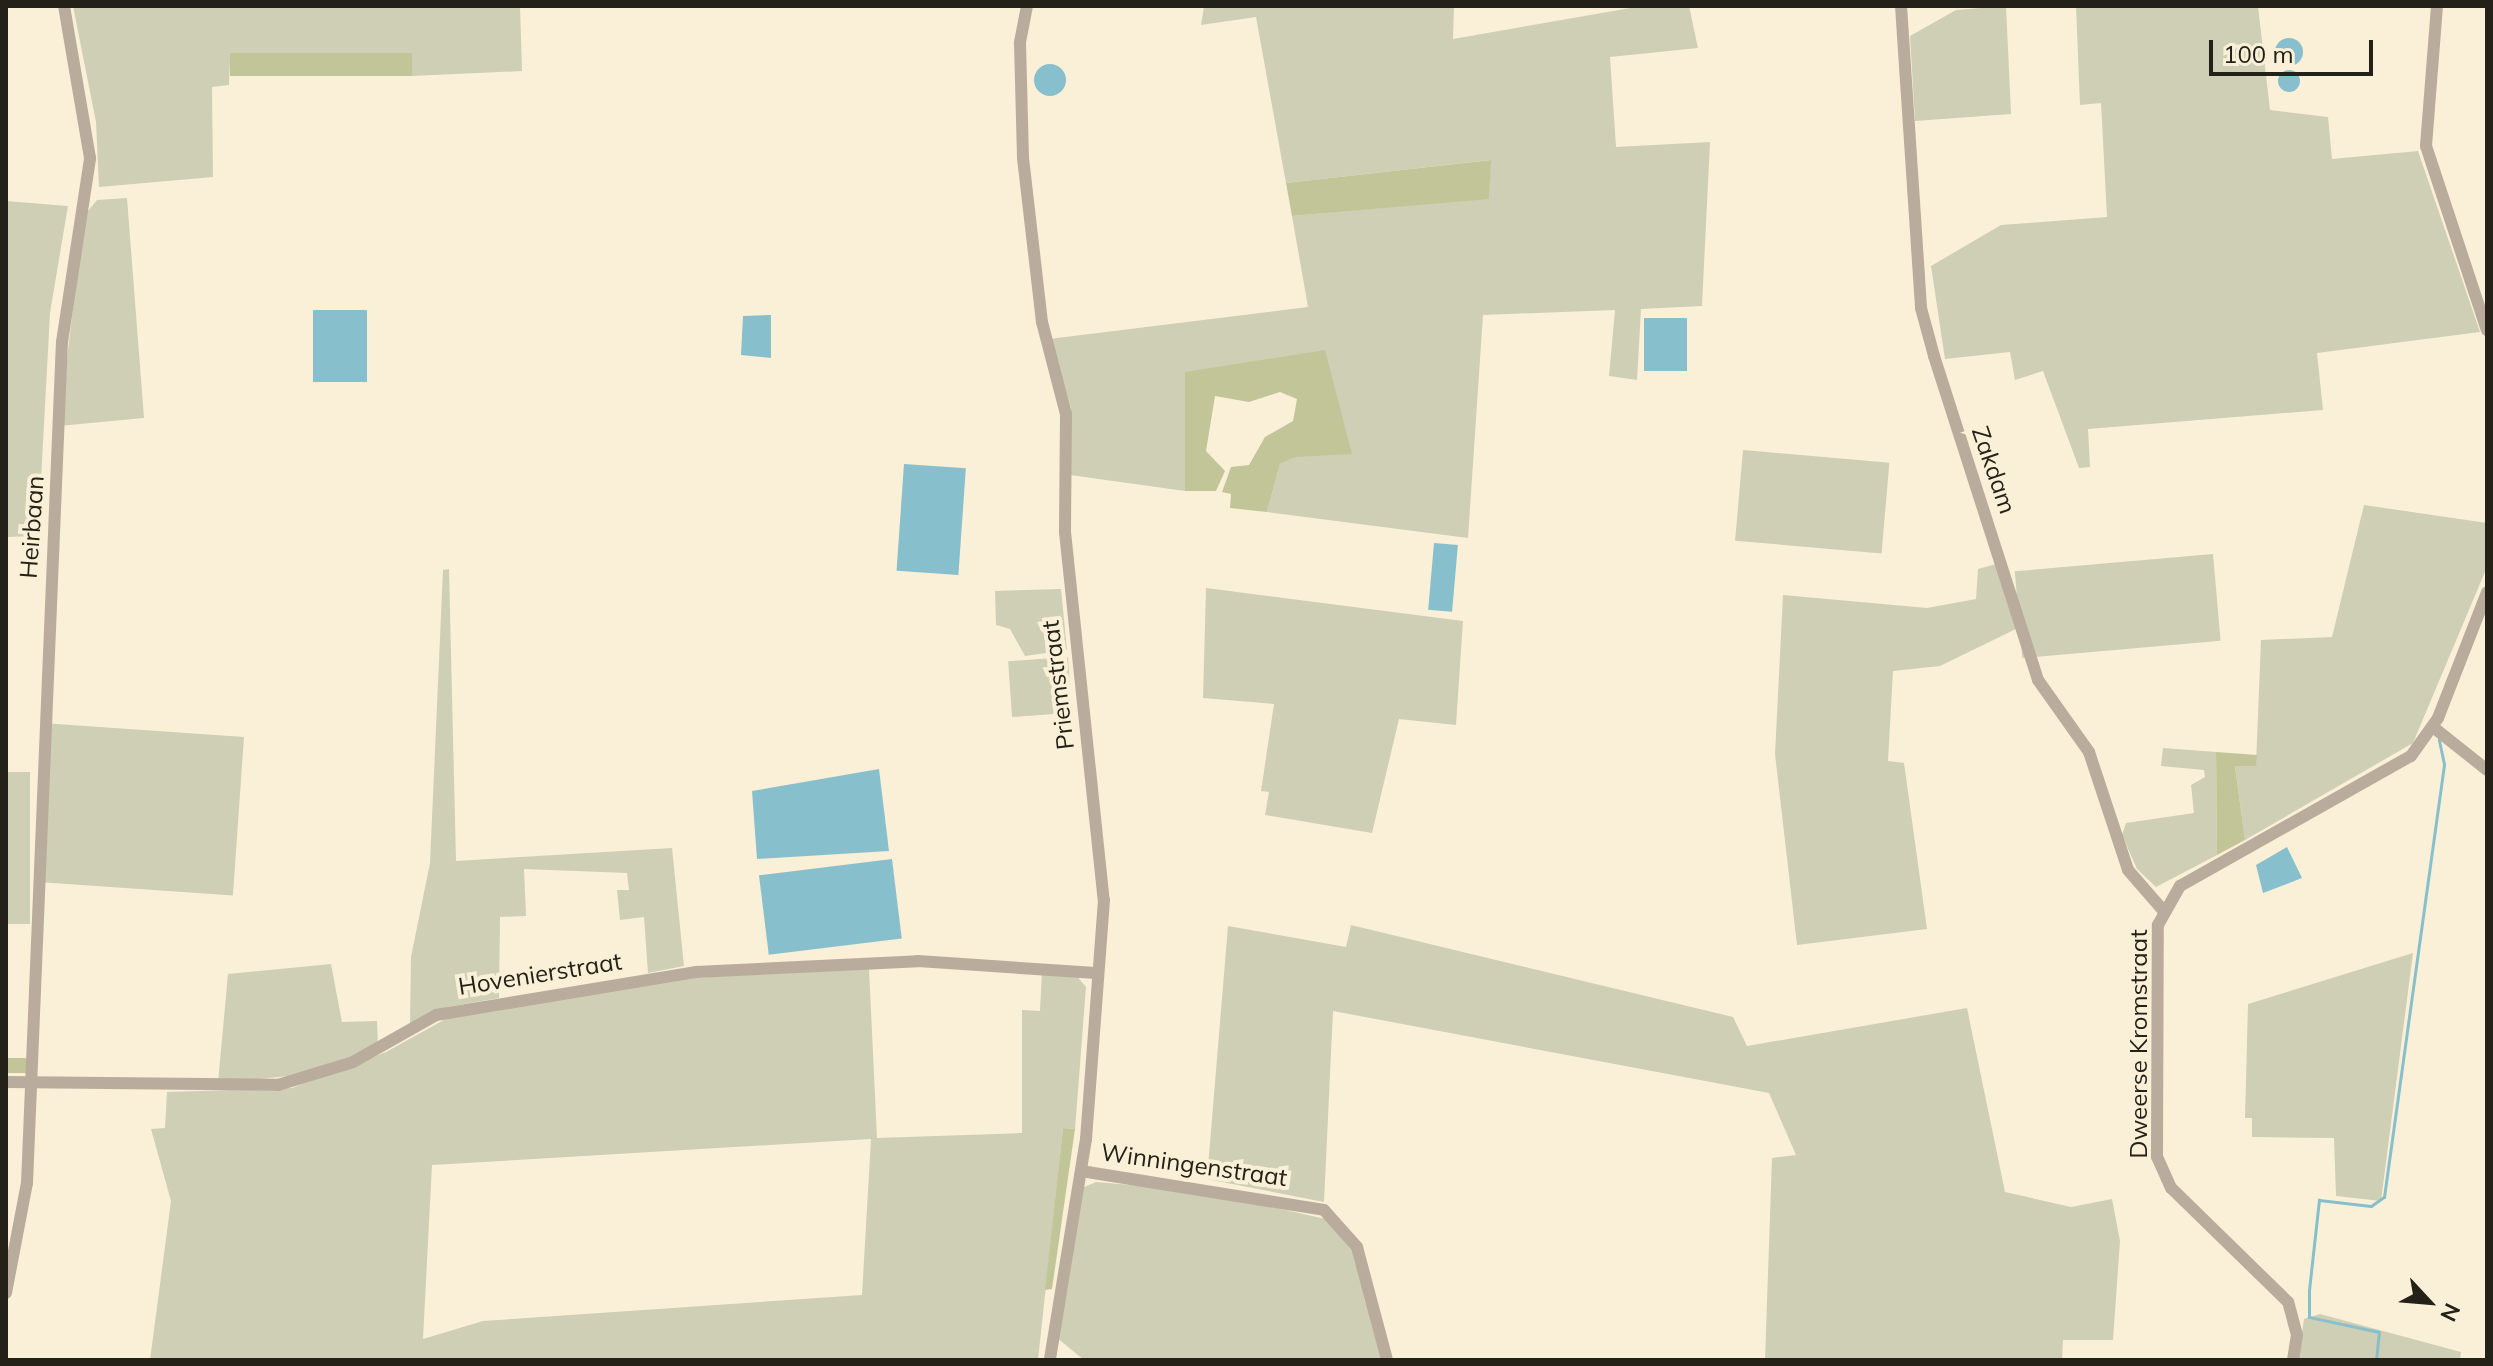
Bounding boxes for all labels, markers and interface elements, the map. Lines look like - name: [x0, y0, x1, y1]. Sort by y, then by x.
- scale bar: [2213, 24, 2377, 74]
- text: 100 m: [2223, 39, 2294, 69]
- street label: Zakdam: [1966, 423, 2022, 517]
- street label: Heirbaan: [14, 475, 50, 579]
- street label: Priemstraat: [1036, 619, 1080, 751]
- street label: Dweerse Kromstraat: [2125, 929, 2153, 1159]
- street label: Hovenierstraat: [456, 947, 624, 1001]
- street label: Winningenstraat: [1099, 1138, 1289, 1192]
- north arrow: [2389, 1262, 2469, 1342]
- text: N: [2434, 1299, 2467, 1326]

